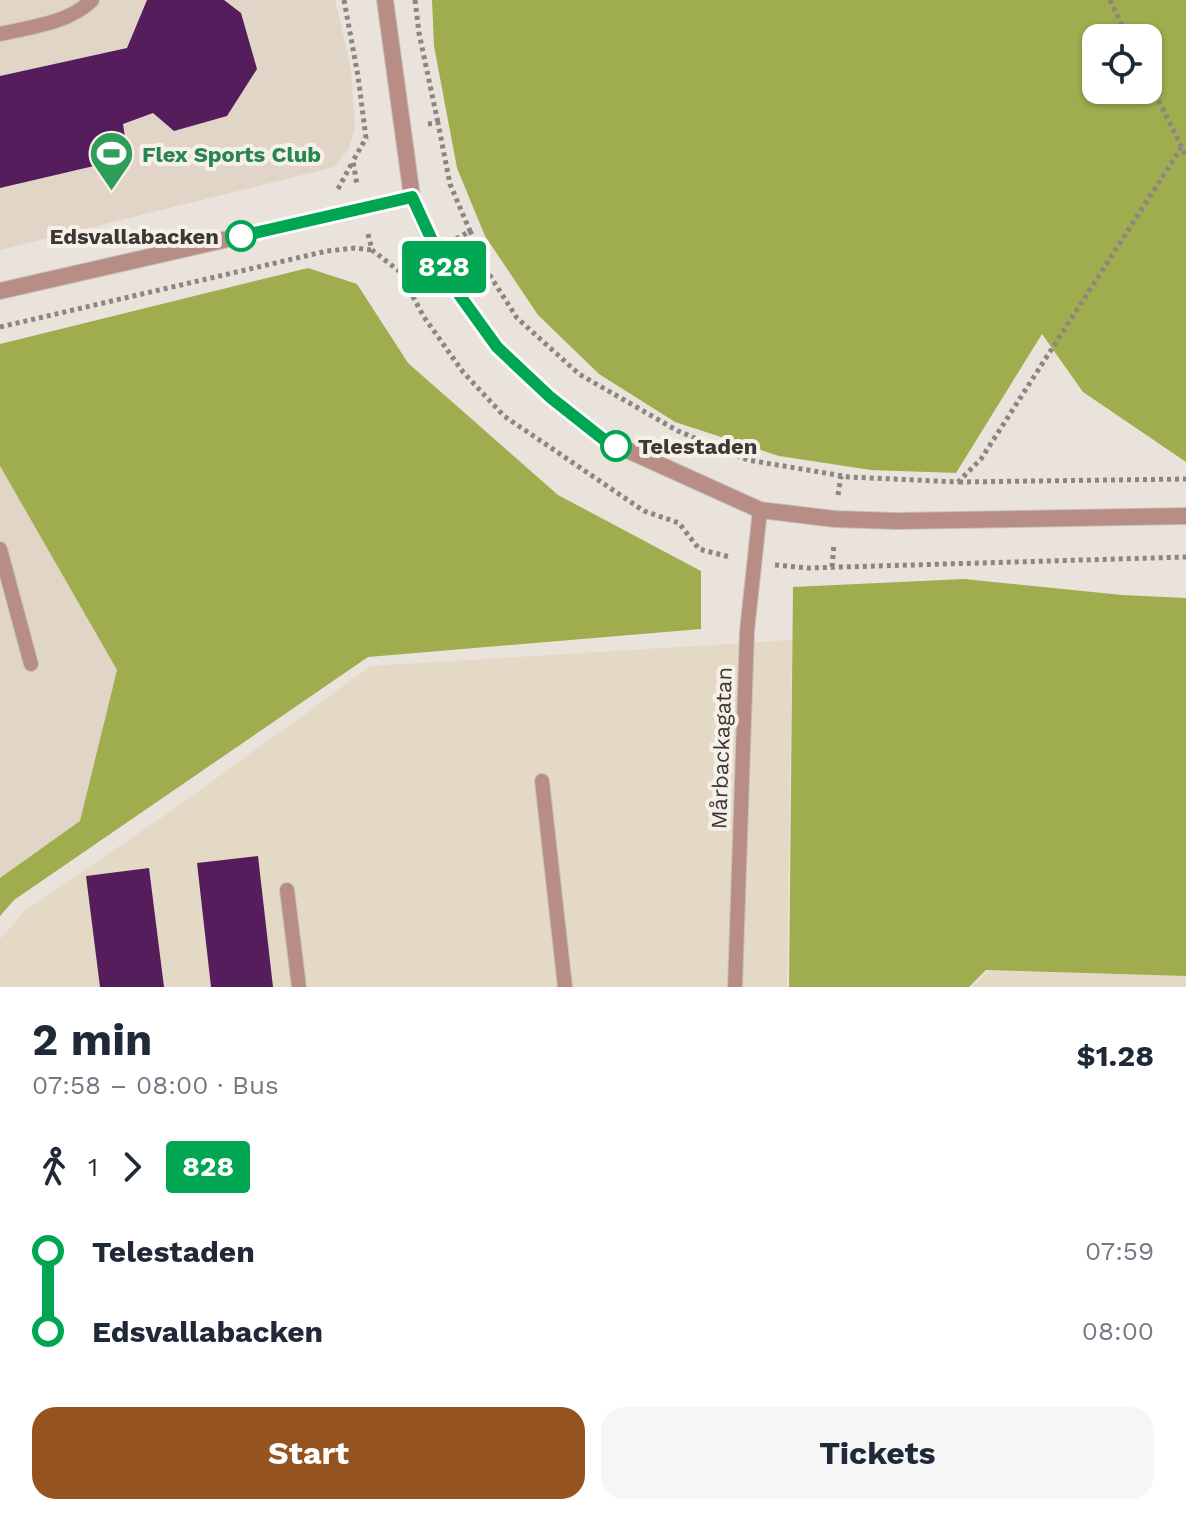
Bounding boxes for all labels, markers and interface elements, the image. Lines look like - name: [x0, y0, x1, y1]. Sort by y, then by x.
- map controls: [1082, 24, 1162, 104]
- button: locate: [1082, 24, 1162, 104]
- sports icon: Flex Sports Club: [87, 130, 135, 193]
- place label: Flex Sports Club: [142, 142, 321, 167]
- marker: Edsvallabacken: [226, 221, 256, 251]
- place label: Edsvallabacken: [49, 224, 219, 249]
- line badge: 828: [398, 241, 490, 293]
- text: 828: [418, 250, 470, 283]
- marker: Telestaden: [601, 431, 631, 461]
- place label: Telestaden: [638, 434, 757, 459]
- street label: Mårbackagatan: [706, 666, 737, 830]
- text: 2 min: [32, 1014, 152, 1066]
- text: $1.28: [1076, 1038, 1154, 1073]
- text: 07:58 – 08:00 · Bus: [32, 1070, 279, 1100]
- icon: walk: [32, 1145, 76, 1189]
- icon: forward: [110, 1145, 154, 1189]
- text: 828: [182, 1150, 234, 1183]
- text: 1: [88, 1152, 98, 1182]
- text: Telestaden: [92, 1234, 255, 1269]
- text: 07:59: [1085, 1236, 1154, 1266]
- text: Edsvallabacken: [92, 1314, 323, 1349]
- text: 08:00: [1082, 1316, 1154, 1346]
- button: Start: [32, 1407, 585, 1499]
- button: Tickets: [601, 1407, 1154, 1499]

